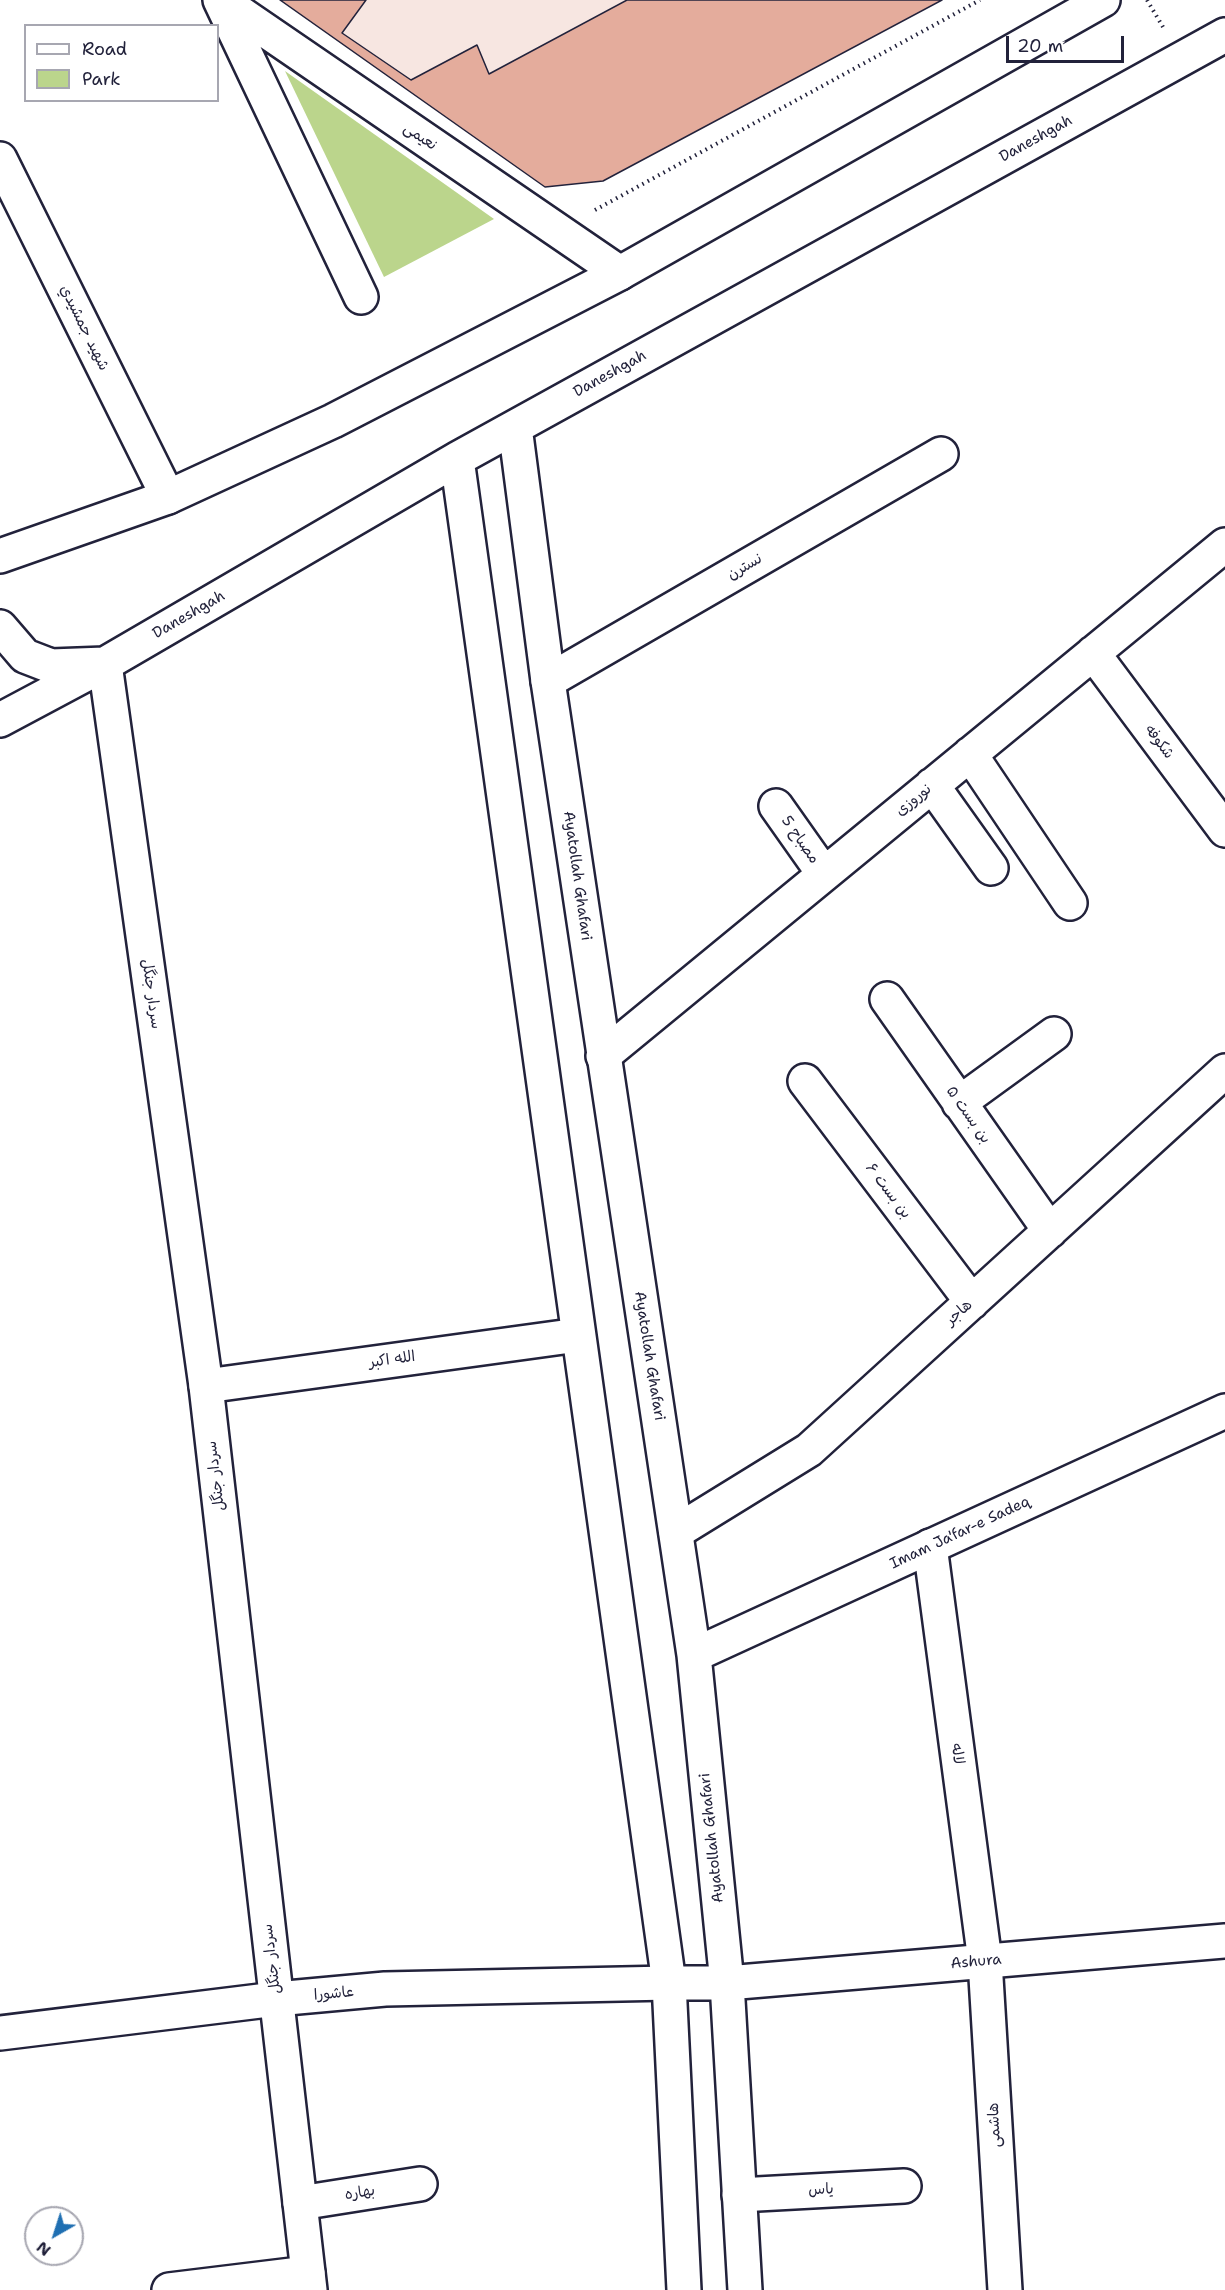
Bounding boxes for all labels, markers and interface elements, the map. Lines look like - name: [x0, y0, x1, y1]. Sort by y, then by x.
- legend: [24, 24, 219, 102]
- scale bar: [1009, 24, 1128, 62]
- text: 20 m: [1017, 34, 1063, 58]
- text: Road: [82, 37, 127, 61]
- text: Park: [82, 67, 121, 91]
- street label: Daneshgah: [996, 112, 1076, 166]
- street label: نعیمی: [400, 119, 440, 155]
- street label: شهيد جمشيدي: [56, 282, 112, 374]
- street label: Daneshgah: [570, 347, 650, 401]
- street label: نسترن: [724, 550, 766, 584]
- street label: Daneshgah: [150, 587, 228, 643]
- street label: شکوفه: [1140, 721, 1178, 763]
- street label: نوروزی: [892, 780, 936, 820]
- street label: Ayatollah Ghafari: [559, 810, 595, 942]
- street label: مصباح 5: [777, 813, 823, 867]
- street label: سردار جنگل: [137, 958, 165, 1030]
- street label: بن بست ۵: [942, 1083, 994, 1147]
- street label: بن بست ۶: [861, 1160, 915, 1222]
- street label: Ayatollah Ghafari: [630, 1290, 668, 1422]
- street label: هاجر: [942, 1296, 976, 1330]
- street label: الله اکبر: [368, 1348, 416, 1372]
- street label: سردار جنگل: [203, 1440, 229, 1512]
- street label: Imam Ja'far-e Sadeq: [887, 1493, 1033, 1573]
- street label: لاله: [947, 1742, 967, 1766]
- street label: Ayatollah Ghafari: [696, 1772, 728, 1904]
- street label: سردار جنگل: [259, 1923, 285, 1995]
- street label: Ashura: [950, 1951, 1002, 1973]
- street label: عاشورا: [313, 1983, 355, 2005]
- street label: هاشمی: [985, 2102, 1005, 2148]
- street label: یاس: [808, 2180, 834, 2200]
- street label: بهاره: [344, 2182, 376, 2204]
- north arrow: [24, 2206, 84, 2266]
- text: N: [32, 2237, 55, 2261]

